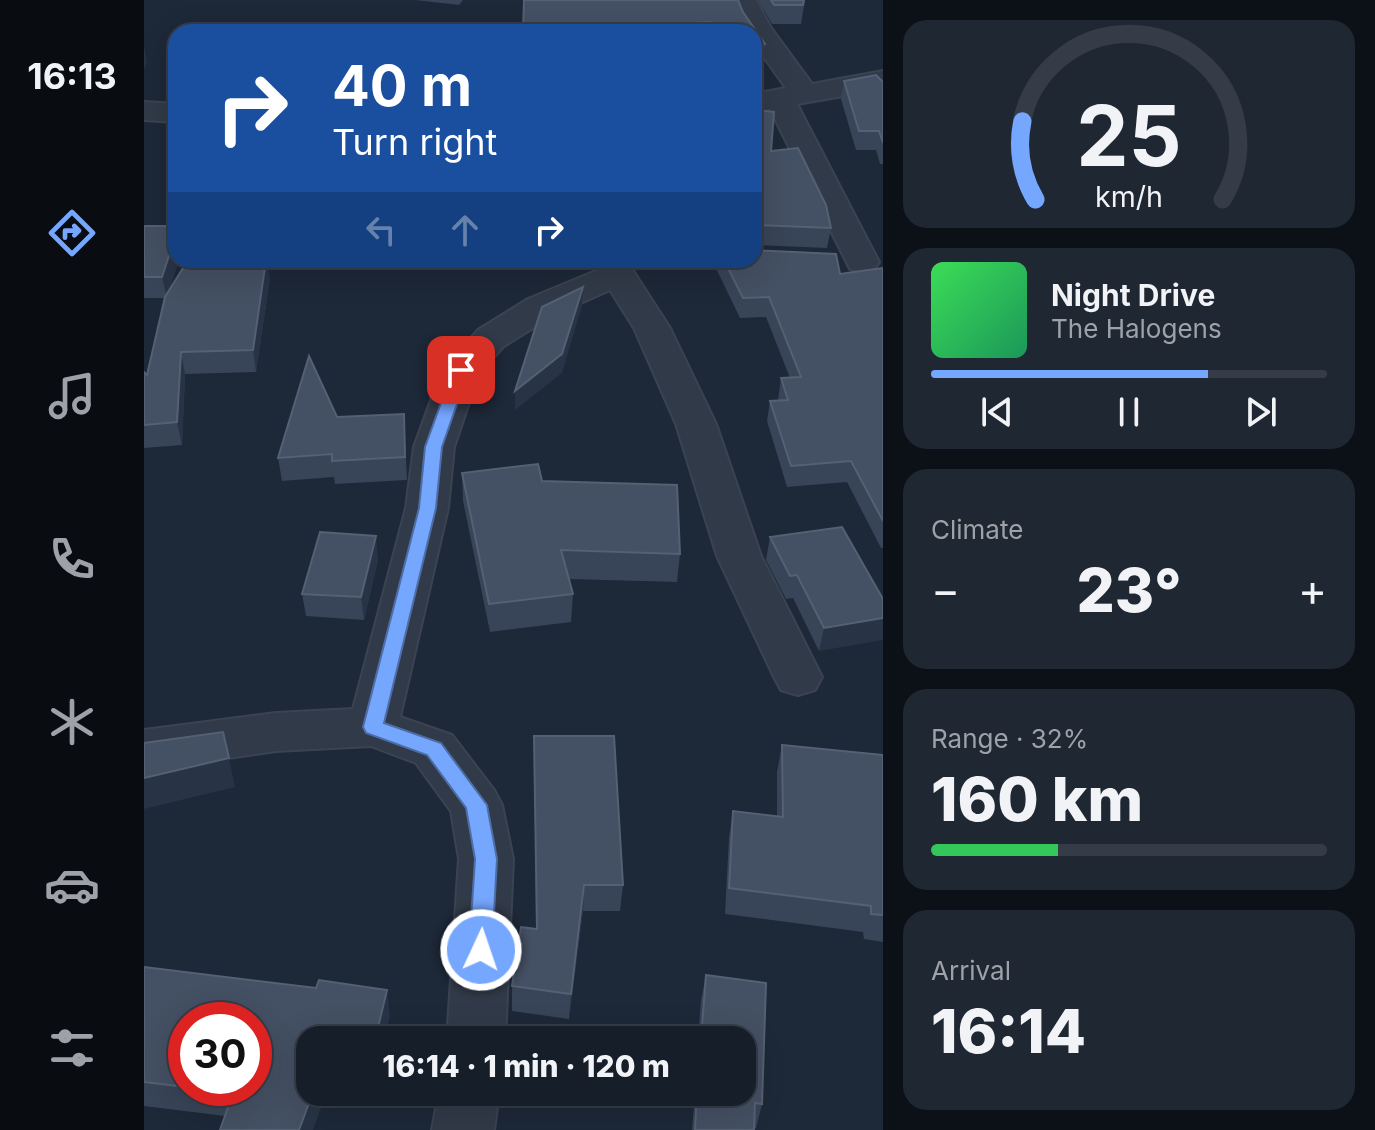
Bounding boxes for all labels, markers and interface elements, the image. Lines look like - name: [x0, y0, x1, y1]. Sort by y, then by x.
- text: 40 m: [332, 52, 472, 120]
- text: 16:13: [27, 54, 117, 98]
- icon: right: [200, 56, 304, 160]
- text: 25: [1076, 85, 1182, 186]
- text: Turn right: [332, 120, 497, 164]
- text: km/h: [1095, 179, 1163, 214]
- icon: directions: [44, 205, 100, 261]
- icon: left: [359, 208, 403, 252]
- icon: ahead: [443, 208, 487, 252]
- icon: right: [527, 208, 571, 252]
- text: Night Drive: [1051, 277, 1215, 313]
- text: The Halogens: [1051, 313, 1222, 344]
- pin: [427, 336, 495, 404]
- icon: arrive: [439, 348, 483, 392]
- icon: music: [44, 368, 100, 424]
- icon: previous: [975, 390, 1019, 434]
- icon: pause: [1107, 390, 1151, 434]
- icon: next: [1239, 390, 1283, 434]
- text: Climate: [931, 514, 1023, 545]
- icon: phone: [44, 531, 100, 587]
- text: 23°: [1076, 554, 1182, 626]
- text: −: [931, 563, 960, 617]
- text: +: [1298, 563, 1327, 617]
- icon: climate: [44, 694, 100, 750]
- text: Range · 32%: [931, 723, 1088, 754]
- text: 160 km: [931, 763, 1143, 835]
- icon: car: [44, 857, 100, 913]
- position arrow: [439, 908, 523, 992]
- text: Arrival: [931, 955, 1011, 986]
- text: 16:14: [931, 995, 1086, 1067]
- speed limit sign: 30: [168, 1002, 272, 1106]
- icon: filters: [44, 1020, 100, 1076]
- text: 16:14 · 1 min · 120 m: [382, 1048, 670, 1084]

